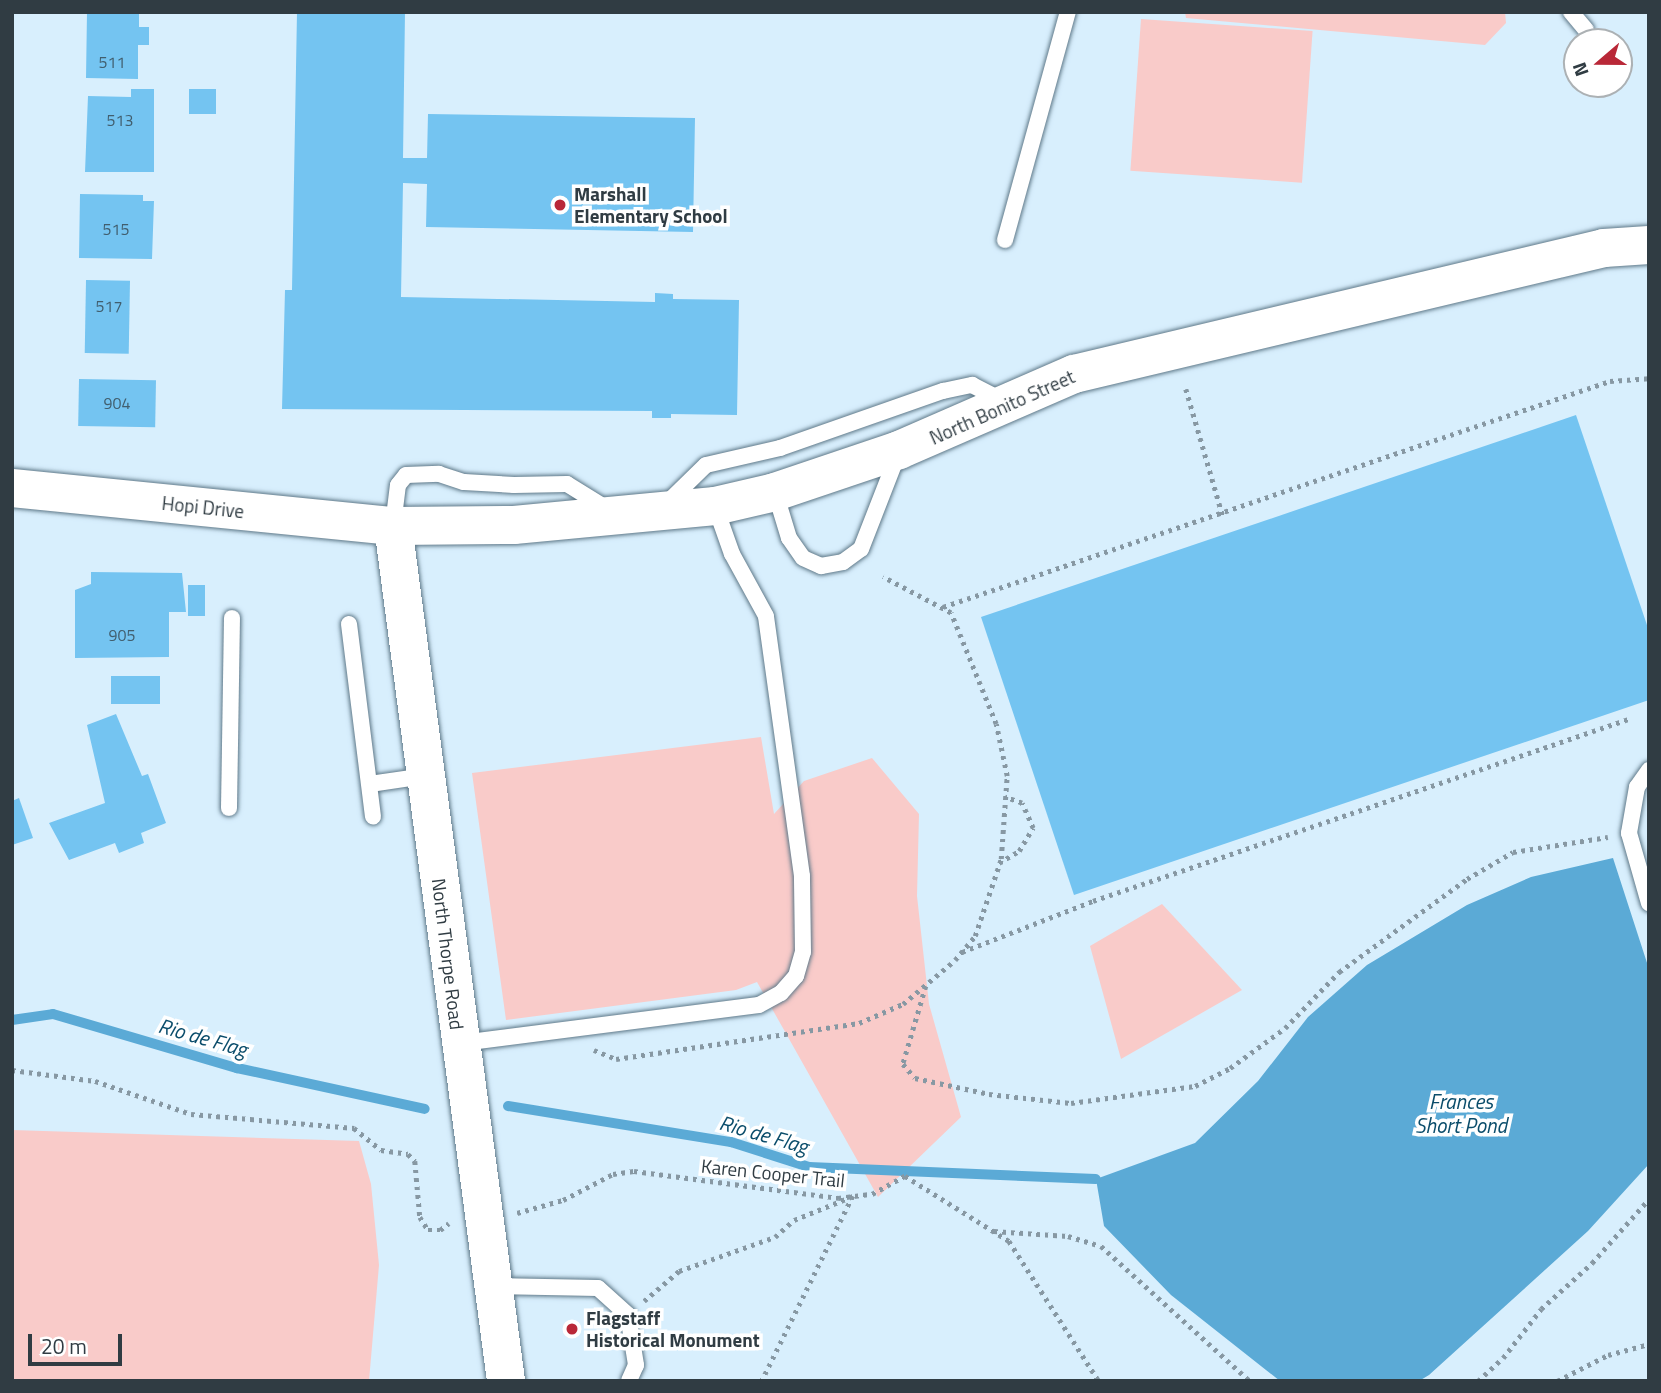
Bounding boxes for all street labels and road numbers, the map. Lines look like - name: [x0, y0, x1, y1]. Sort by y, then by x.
- street label: North Bonito Street: [926, 365, 1078, 449]
- street label: Hopi Drive: [161, 491, 245, 523]
- street label: North Thorpe Road: [427, 877, 469, 1031]
- street label: Karen Cooper Trail: [700, 1154, 846, 1192]

